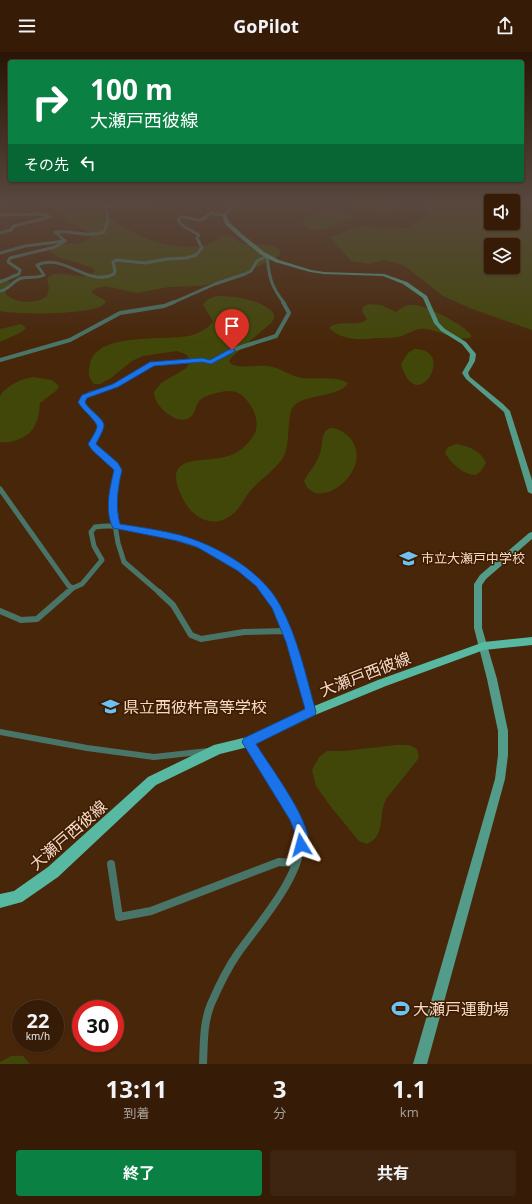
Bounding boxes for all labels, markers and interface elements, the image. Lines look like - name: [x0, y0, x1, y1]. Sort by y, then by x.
- text: GoPilot: [233, 14, 299, 38]
- icon: menu: [16, 15, 38, 37]
- icon: share: [494, 15, 516, 37]
- text: 100 m: [90, 70, 173, 108]
- icon: right: [24, 76, 76, 128]
- text: 大瀬戸西彼線: [90, 108, 198, 132]
- icon: left: [77, 152, 99, 174]
- text: その先: [24, 154, 69, 174]
- map controls: [484, 194, 520, 274]
- button: sound: [484, 194, 520, 230]
- button: layers: [484, 238, 520, 274]
- pin: [215, 309, 249, 350]
- icon: arrive: [221, 315, 243, 337]
- school or university icon: 市立大瀬戸中学校: [398, 548, 418, 568]
- place label: 市立大瀬戸中学校: [421, 549, 525, 567]
- street label: 大瀬戸西彼線: [316, 647, 414, 701]
- place label: 県立西彼杵高等学校: [123, 696, 267, 718]
- school or university icon: 県立西彼杵高等学校: [100, 697, 120, 717]
- street label: 大瀬戸西彼線: [25, 795, 111, 875]
- position arrow: [280, 824, 322, 866]
- place label: 大瀬戸運動場: [413, 998, 509, 1020]
- sports icon: 大瀬戸運動場: [390, 999, 410, 1019]
- speed limit sign: 30: [72, 1000, 124, 1052]
- text: 22: [27, 1007, 49, 1034]
- text: km/h: [26, 1029, 50, 1043]
- text: 13:11: [106, 1072, 167, 1105]
- text: 3: [273, 1072, 287, 1105]
- text: 1.1: [392, 1072, 426, 1105]
- text: km: [400, 1103, 419, 1121]
- text: 到着: [123, 1104, 149, 1122]
- text: 分: [273, 1104, 286, 1122]
- button: 終了: [16, 1150, 262, 1196]
- button: 共有: [270, 1150, 516, 1196]

